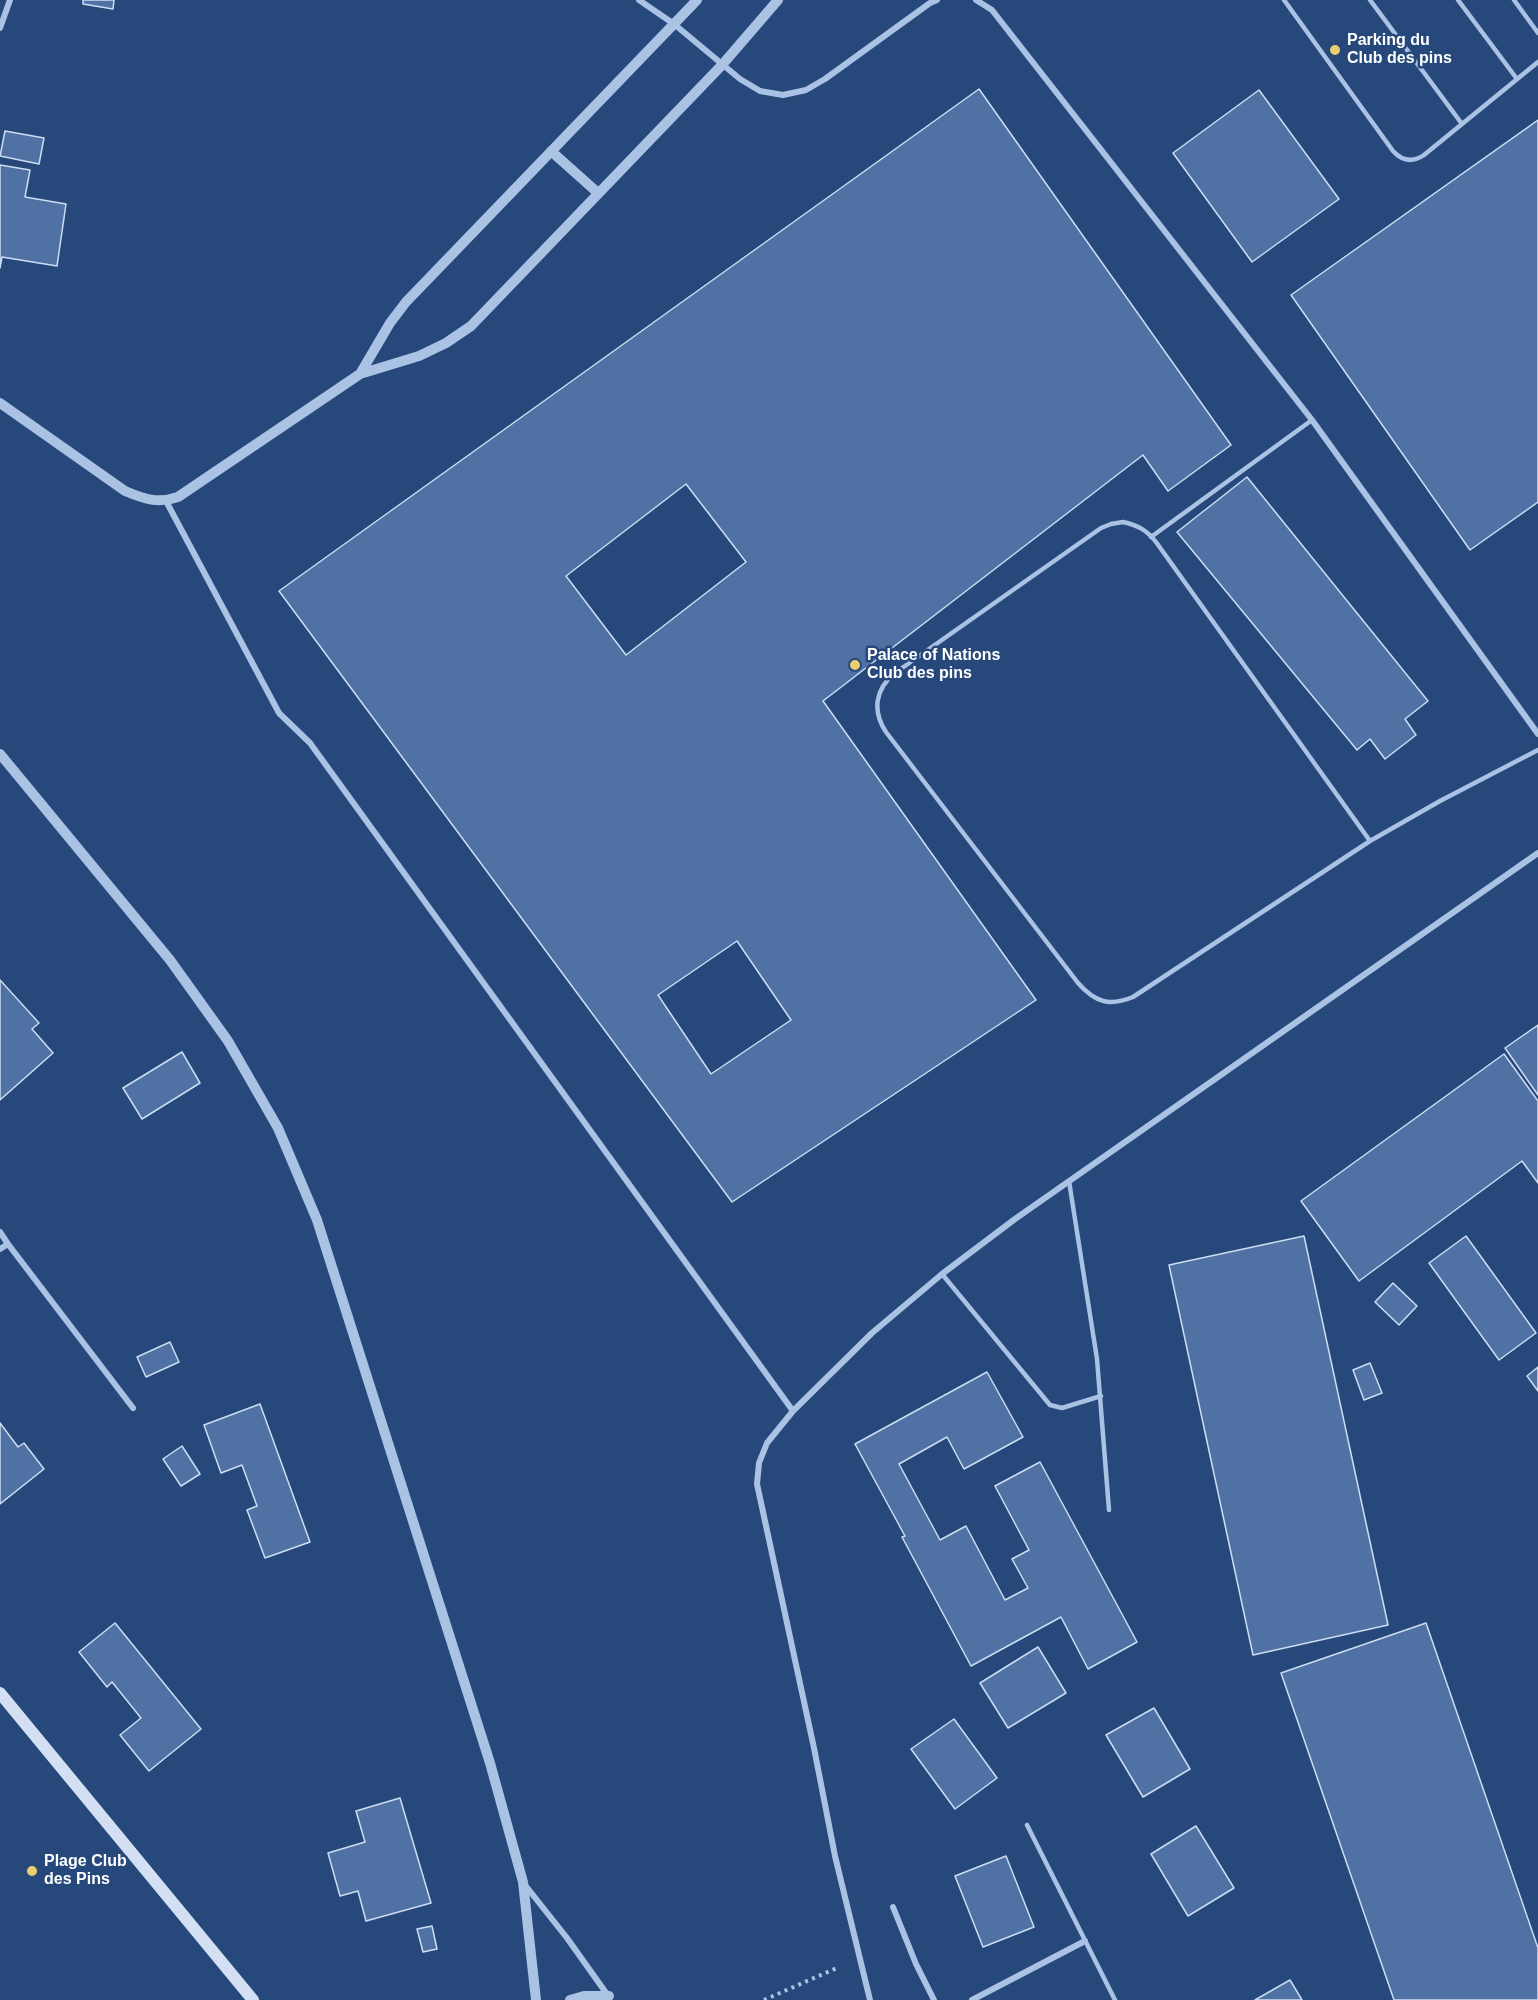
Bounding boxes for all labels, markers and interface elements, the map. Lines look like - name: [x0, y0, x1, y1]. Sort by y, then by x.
- place label: Parking du Club des pins: [1347, 31, 1452, 69]
- marker: Parking du Club des pins: [1328, 43, 1342, 57]
- place label: Palace of Nations Club des pins: [867, 646, 1000, 684]
- marker: Palace of Nations Club des pins: [848, 658, 862, 672]
- place label: Plage Club des Pins: [44, 1852, 127, 1890]
- marker: Plage Club des Pins: [25, 1864, 39, 1878]

